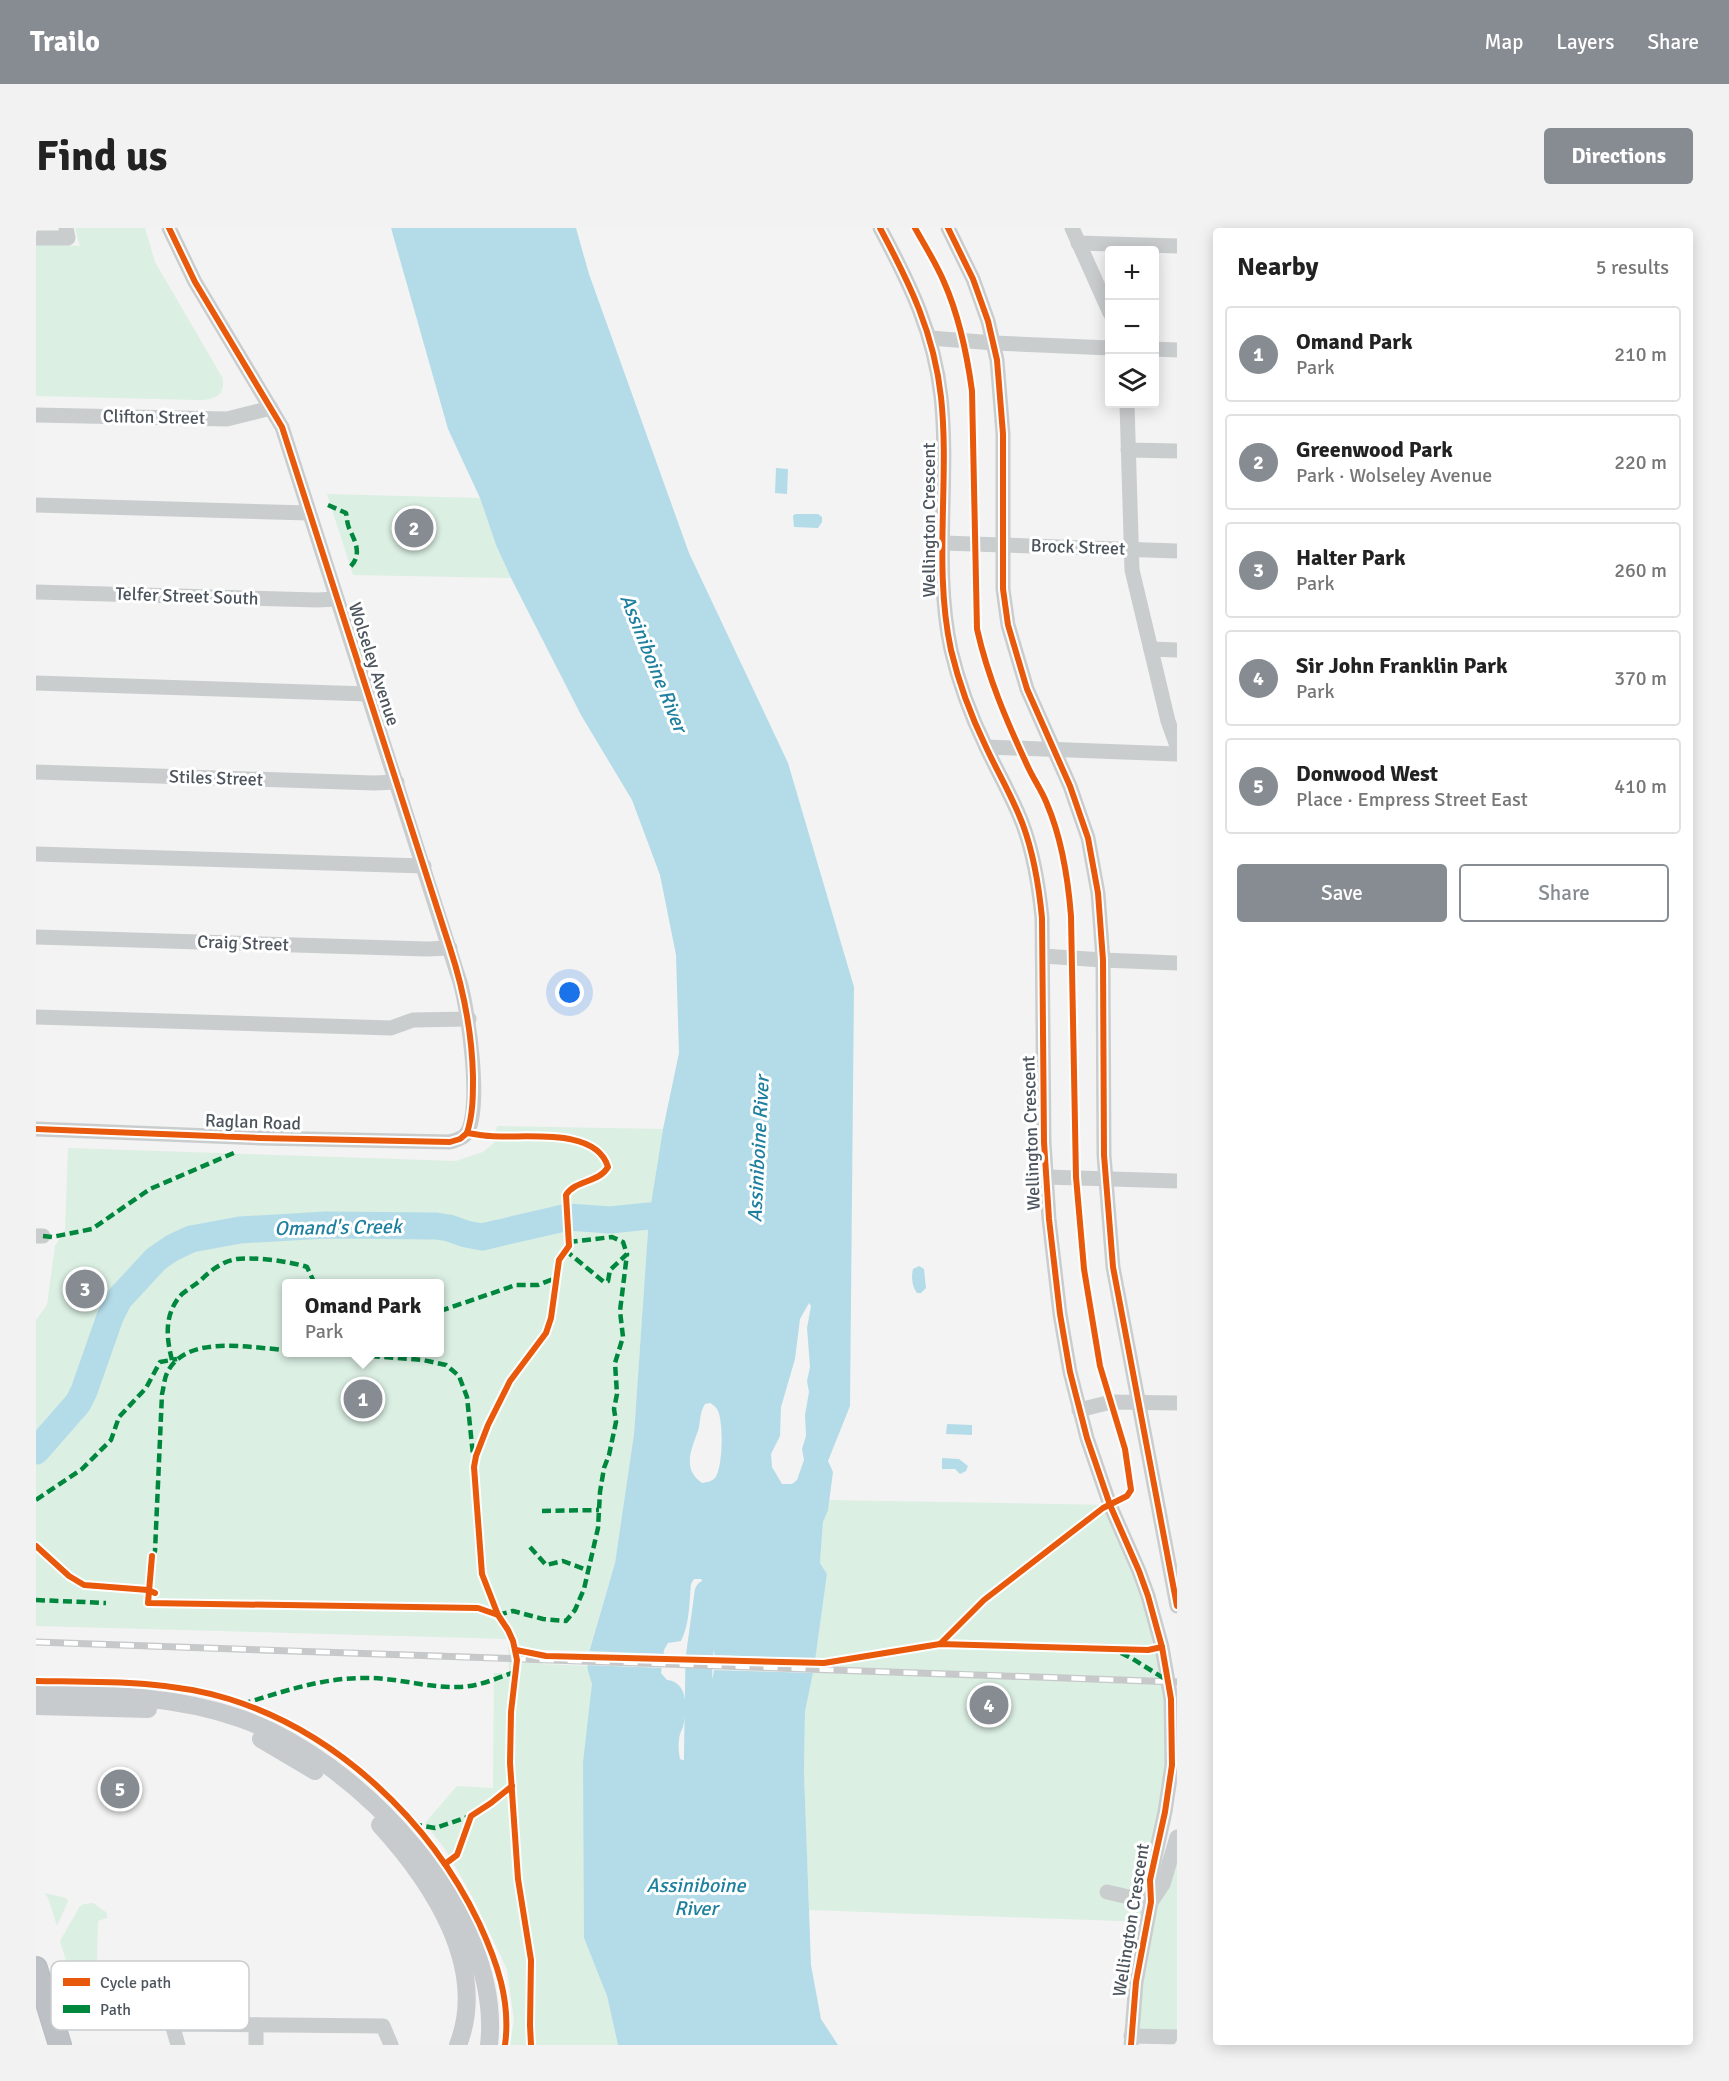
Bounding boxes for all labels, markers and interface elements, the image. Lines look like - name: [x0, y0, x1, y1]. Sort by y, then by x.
- text: Trailo: [30, 25, 100, 59]
- text: Map: [1485, 29, 1523, 55]
- text: Layers: [1556, 29, 1614, 55]
- text: Share: [1647, 29, 1699, 55]
- button: Directions: [1544, 128, 1693, 184]
- text: Find us: [36, 131, 167, 182]
- map controls: [1105, 246, 1159, 408]
- button: +: [1105, 246, 1159, 300]
- text: Nearby: [1237, 251, 1318, 283]
- text: 5 results: [1596, 255, 1669, 280]
- button: −: [1105, 300, 1159, 354]
- text: Omand Park: [1296, 328, 1413, 355]
- text: 1: [1253, 342, 1264, 367]
- text: 210 m: [1614, 342, 1667, 367]
- button: layers: [1105, 354, 1159, 408]
- text: Park: [1296, 355, 1334, 380]
- street label: Clifton Street: [103, 405, 205, 429]
- text: Greenwood Park: [1296, 436, 1453, 463]
- street label: Wellington Crescent: [918, 443, 940, 597]
- text: 2: [1253, 450, 1264, 475]
- text: 220 m: [1614, 450, 1667, 475]
- text: Park · Wolseley Avenue: [1296, 463, 1492, 488]
- pin: 2: [394, 506, 434, 550]
- street label: Brock Street: [1030, 534, 1126, 560]
- text: Halter Park: [1296, 544, 1406, 571]
- text: 3: [1253, 558, 1264, 583]
- text: 260 m: [1614, 558, 1667, 583]
- text: Park: [1296, 571, 1334, 596]
- street label: Telfer Street South: [115, 583, 259, 609]
- water label: Assiniboine River: [614, 591, 694, 738]
- street label: Wolseley Avenue: [344, 599, 404, 729]
- text: Sir John Franklin Park: [1296, 652, 1508, 679]
- text: 4: [1253, 666, 1264, 691]
- text: 370 m: [1614, 666, 1667, 691]
- text: Park: [1296, 679, 1334, 704]
- text: Donwood West: [1296, 760, 1438, 787]
- street label: Stiles Street: [169, 765, 263, 791]
- text: 5: [1253, 774, 1264, 799]
- text: 410 m: [1614, 774, 1667, 799]
- text: Place · Empress Street East: [1296, 787, 1528, 812]
- button: Save: [1237, 864, 1447, 922]
- button: Share: [1459, 864, 1669, 922]
- street label: Craig Street: [197, 930, 289, 956]
- your location: [555, 978, 584, 1007]
- street label: Wellington Crescent: [1017, 1055, 1045, 1211]
- water label: Assiniboine River: [742, 1073, 775, 1223]
- street label: Raglan Road: [205, 1109, 301, 1135]
- water label: Omand's Creek: [274, 1214, 404, 1241]
- pin: 3: [65, 1266, 104, 1312]
- popup: [282, 1279, 444, 1357]
- text: Omand Park: [305, 1292, 421, 1319]
- text: Park: [305, 1319, 343, 1344]
- pin: 1: [344, 1376, 382, 1422]
- pin: 4: [970, 1682, 1008, 1728]
- pin: 5: [100, 1766, 140, 1812]
- street label: Wellington Crescent: [1108, 1842, 1154, 1998]
- water label: Assiniboine River: [647, 1873, 746, 1921]
- legend: [51, 1961, 249, 2030]
- text: Cycle path: [100, 1973, 171, 1993]
- text: Path: [100, 2000, 131, 2020]

